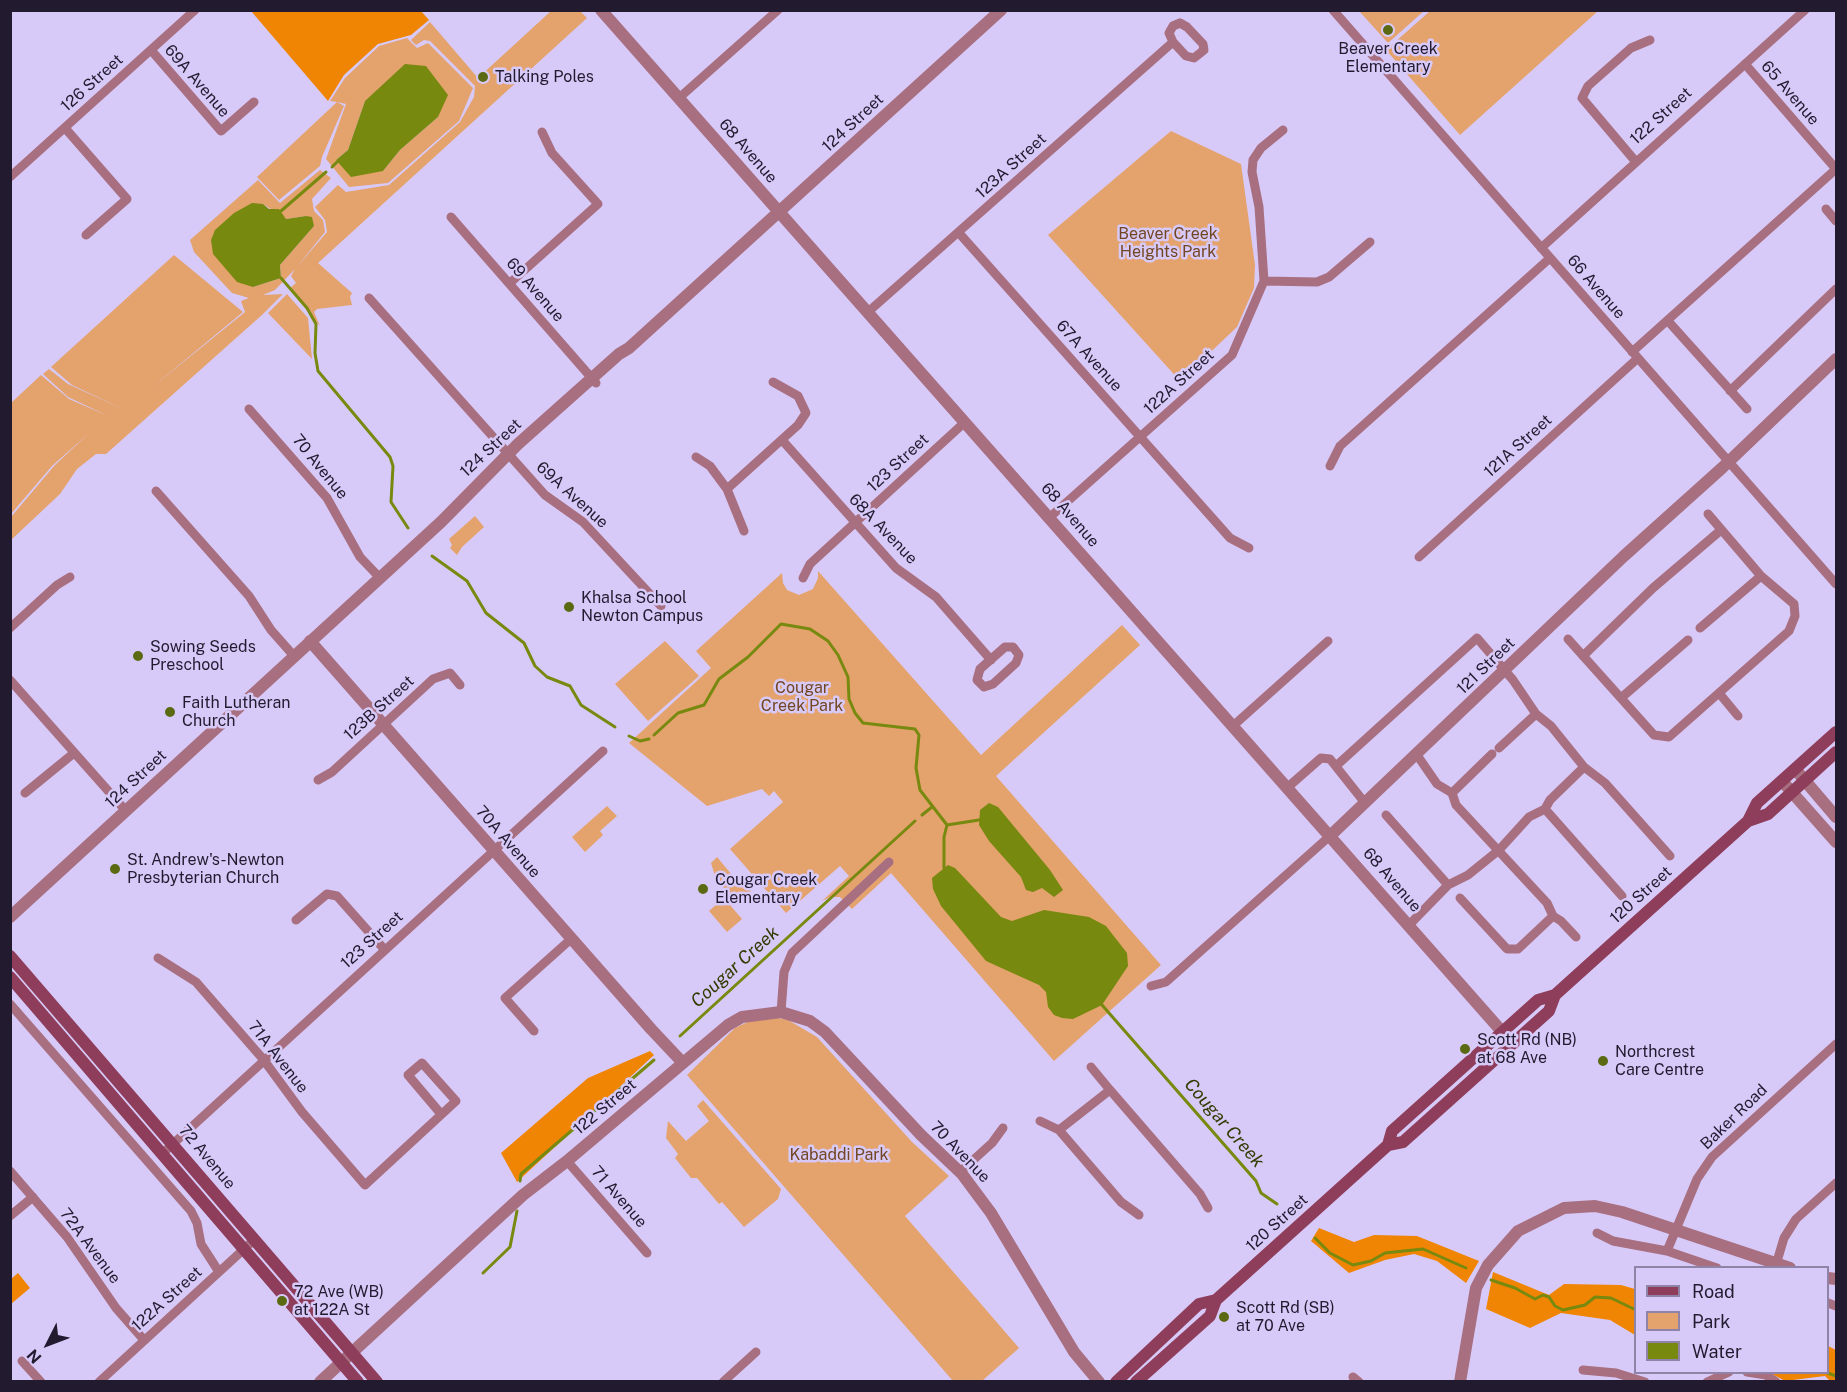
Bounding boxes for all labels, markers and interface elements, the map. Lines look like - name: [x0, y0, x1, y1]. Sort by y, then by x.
- marker: Beaver Creek Elementary: [1381, 23, 1395, 37]
- place label: Beaver Creek Elementary: [1338, 39, 1438, 77]
- street label: 69A Avenue: [160, 41, 234, 121]
- street label: 126 Street: [57, 50, 127, 116]
- street label: 65 Avenue: [1757, 57, 1823, 129]
- place label: Talking Poles: [495, 67, 594, 87]
- marker: Talking Poles: [476, 70, 490, 84]
- street label: 122 Street: [1626, 83, 1696, 149]
- street label: 124 Street: [818, 90, 888, 156]
- street label: 68 Avenue: [715, 115, 781, 187]
- street label: 123A Street: [972, 129, 1050, 203]
- park label: Beaver Creek Heights Park: [1118, 224, 1218, 262]
- street label: 66 Avenue: [1563, 251, 1629, 323]
- street label: 69 Avenue: [502, 254, 568, 326]
- street label: 67A Avenue: [1052, 316, 1126, 396]
- street label: 122A Street: [1140, 346, 1218, 418]
- street label: 121A Street: [1480, 411, 1556, 481]
- street label: 124 Street: [456, 415, 526, 481]
- street label: 123 Street: [863, 430, 933, 496]
- street label: 70 Avenue: [288, 431, 352, 503]
- street label: 69A Avenue: [532, 458, 612, 532]
- street label: 68 Avenue: [1037, 479, 1103, 551]
- street label: 68A Avenue: [845, 490, 921, 568]
- place label: Khalsa School Newton Campus: [581, 588, 703, 626]
- marker: Khalsa School Newton Campus: [562, 600, 576, 614]
- street label: 121 Street: [1453, 634, 1519, 698]
- place label: Sowing Seeds Preschool: [150, 637, 256, 675]
- marker: Sowing Seeds Preschool: [131, 649, 145, 663]
- street label: 123B Street: [340, 672, 418, 744]
- park label: Cougar Creek Park: [761, 678, 843, 716]
- place label: Faith Lutheran Church: [182, 693, 291, 731]
- marker: Faith Lutheran Church: [163, 705, 177, 719]
- street label: 124 Street: [101, 746, 171, 812]
- street label: 70A Avenue: [471, 802, 545, 882]
- street label: 68 Avenue: [1359, 844, 1425, 916]
- place label: St. Andrew's-Newton Presbyterian Church: [127, 850, 284, 888]
- marker: St. Andrew's-Newton Presbyterian Church: [108, 862, 122, 876]
- street label: 120 Street: [1606, 862, 1676, 928]
- place label: Cougar Creek Elementary: [715, 870, 817, 908]
- marker: Cougar Creek Elementary: [696, 882, 710, 896]
- street label: 123 Street: [337, 907, 407, 973]
- water label: Cougar Creek: [687, 922, 783, 1012]
- street label: 71A Avenue: [244, 1017, 312, 1097]
- place label: Scott Rd (NB) at 68 Ave: [1477, 1030, 1577, 1068]
- marker: Scott Rd (NB) at 68 Ave: [1458, 1042, 1472, 1056]
- place label: Northcrest Care Centre: [1615, 1042, 1704, 1080]
- marker: Northcrest Care Centre: [1596, 1054, 1610, 1068]
- water label: Cougar Creek: [1179, 1074, 1269, 1172]
- street label: 122 Street: [570, 1075, 640, 1139]
- street label: Baker Road: [1697, 1080, 1771, 1154]
- street label: 70 Avenue: [926, 1117, 994, 1187]
- street label: 72 Avenue: [175, 1121, 239, 1193]
- park label: Kabaddi Park: [789, 1145, 889, 1165]
- street label: 71 Avenue: [587, 1162, 651, 1232]
- street label: 120 Street: [1242, 1190, 1312, 1256]
- street label: 72A Avenue: [55, 1205, 125, 1287]
- street label: 122A Street: [128, 1263, 206, 1335]
- legend: [1634, 1266, 1829, 1374]
- text: Road: [1692, 1281, 1735, 1302]
- place label: 72 Ave (WB) at 122A St: [294, 1282, 384, 1320]
- marker: 72 Ave (WB) at 122A St: [275, 1294, 289, 1308]
- place label: Scott Rd (SB) at 70 Ave: [1236, 1298, 1335, 1336]
- marker: Scott Rd (SB) at 70 Ave: [1217, 1310, 1231, 1324]
- text: Park: [1692, 1311, 1730, 1332]
- north arrow: [18, 1314, 78, 1374]
- text: Water: [1692, 1341, 1742, 1362]
- text: N: [23, 1345, 46, 1367]

